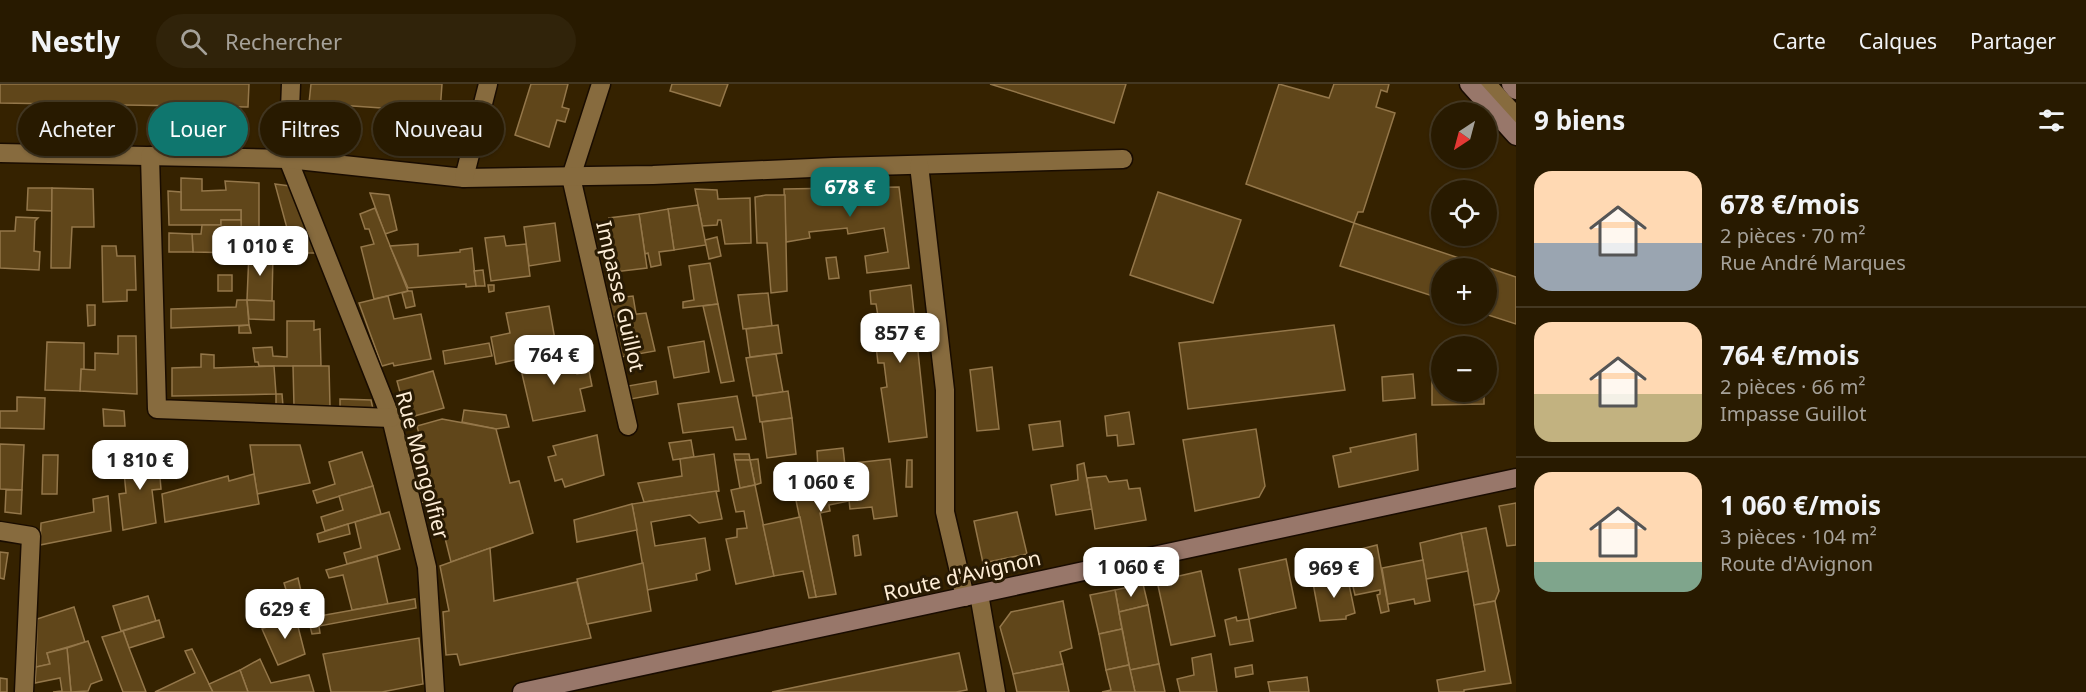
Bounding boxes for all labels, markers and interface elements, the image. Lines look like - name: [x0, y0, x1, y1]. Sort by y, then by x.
- search box: [156, 14, 576, 68]
- text: Nestly: [30, 22, 120, 60]
- icon: search: [177, 25, 210, 58]
- text: Rechercher: [225, 26, 342, 56]
- text: Carte: [1773, 27, 1826, 55]
- text: Calques: [1859, 27, 1937, 55]
- text: Partager: [1970, 27, 2056, 55]
- chip: Acheter: [18, 102, 136, 156]
- chip: Louer: [148, 102, 248, 156]
- chip: Filtres: [260, 102, 361, 156]
- chip: Nouveau: [373, 102, 504, 156]
- north arrow: [1431, 102, 1497, 168]
- map controls: [1431, 102, 1497, 402]
- text: 9 biens: [1534, 102, 1625, 138]
- icon: filters: [2035, 104, 2068, 137]
- pin: 678 €: [808, 167, 892, 218]
- text: 678 €: [825, 173, 875, 200]
- button: locate: [1431, 180, 1497, 246]
- text: 678 €/mois: [1720, 186, 1859, 222]
- icon: home: [1582, 195, 1654, 267]
- street label: Impasse Guillot: [590, 218, 652, 374]
- text: 2 pièces · 70 m²: [1720, 222, 1865, 249]
- pin: 1 010 €: [205, 226, 315, 277]
- text: 1 010 €: [226, 232, 294, 259]
- text: Rue André Marques: [1720, 249, 1906, 276]
- button: +: [1431, 258, 1497, 324]
- pin: 857 €: [858, 313, 942, 364]
- text: 857 €: [875, 319, 925, 346]
- pin: 764 €: [512, 335, 596, 386]
- button: −: [1431, 336, 1497, 402]
- text: 764 €/mois: [1720, 337, 1859, 373]
- text: 764 €: [529, 341, 579, 368]
- icon: home: [1582, 346, 1654, 418]
- text: 2 pièces · 66 m²: [1720, 373, 1865, 400]
- street label: Rue Mongolfier: [390, 388, 456, 542]
- text: Impasse Guillot: [1720, 400, 1866, 427]
- pin: 1 810 €: [85, 440, 195, 491]
- text: 1 810 €: [106, 446, 174, 473]
- pin: 1 060 €: [766, 462, 876, 513]
- text: 1 060 €: [787, 468, 855, 495]
- text: 1 060 €/mois: [1720, 487, 1881, 523]
- icon: home: [1582, 496, 1654, 568]
- text: 3 pièces · 104 m²: [1720, 523, 1877, 550]
- street label: Route d'Avignon: [880, 543, 1044, 607]
- pin: 1 060 €: [1076, 547, 1186, 598]
- pin: 969 €: [1292, 548, 1376, 599]
- text: Route d'Avignon: [1720, 550, 1873, 577]
- text: 1 060 €: [1097, 553, 1165, 580]
- text: 969 €: [1309, 554, 1359, 581]
- pin: 629 €: [243, 589, 327, 640]
- text: 629 €: [260, 595, 310, 622]

